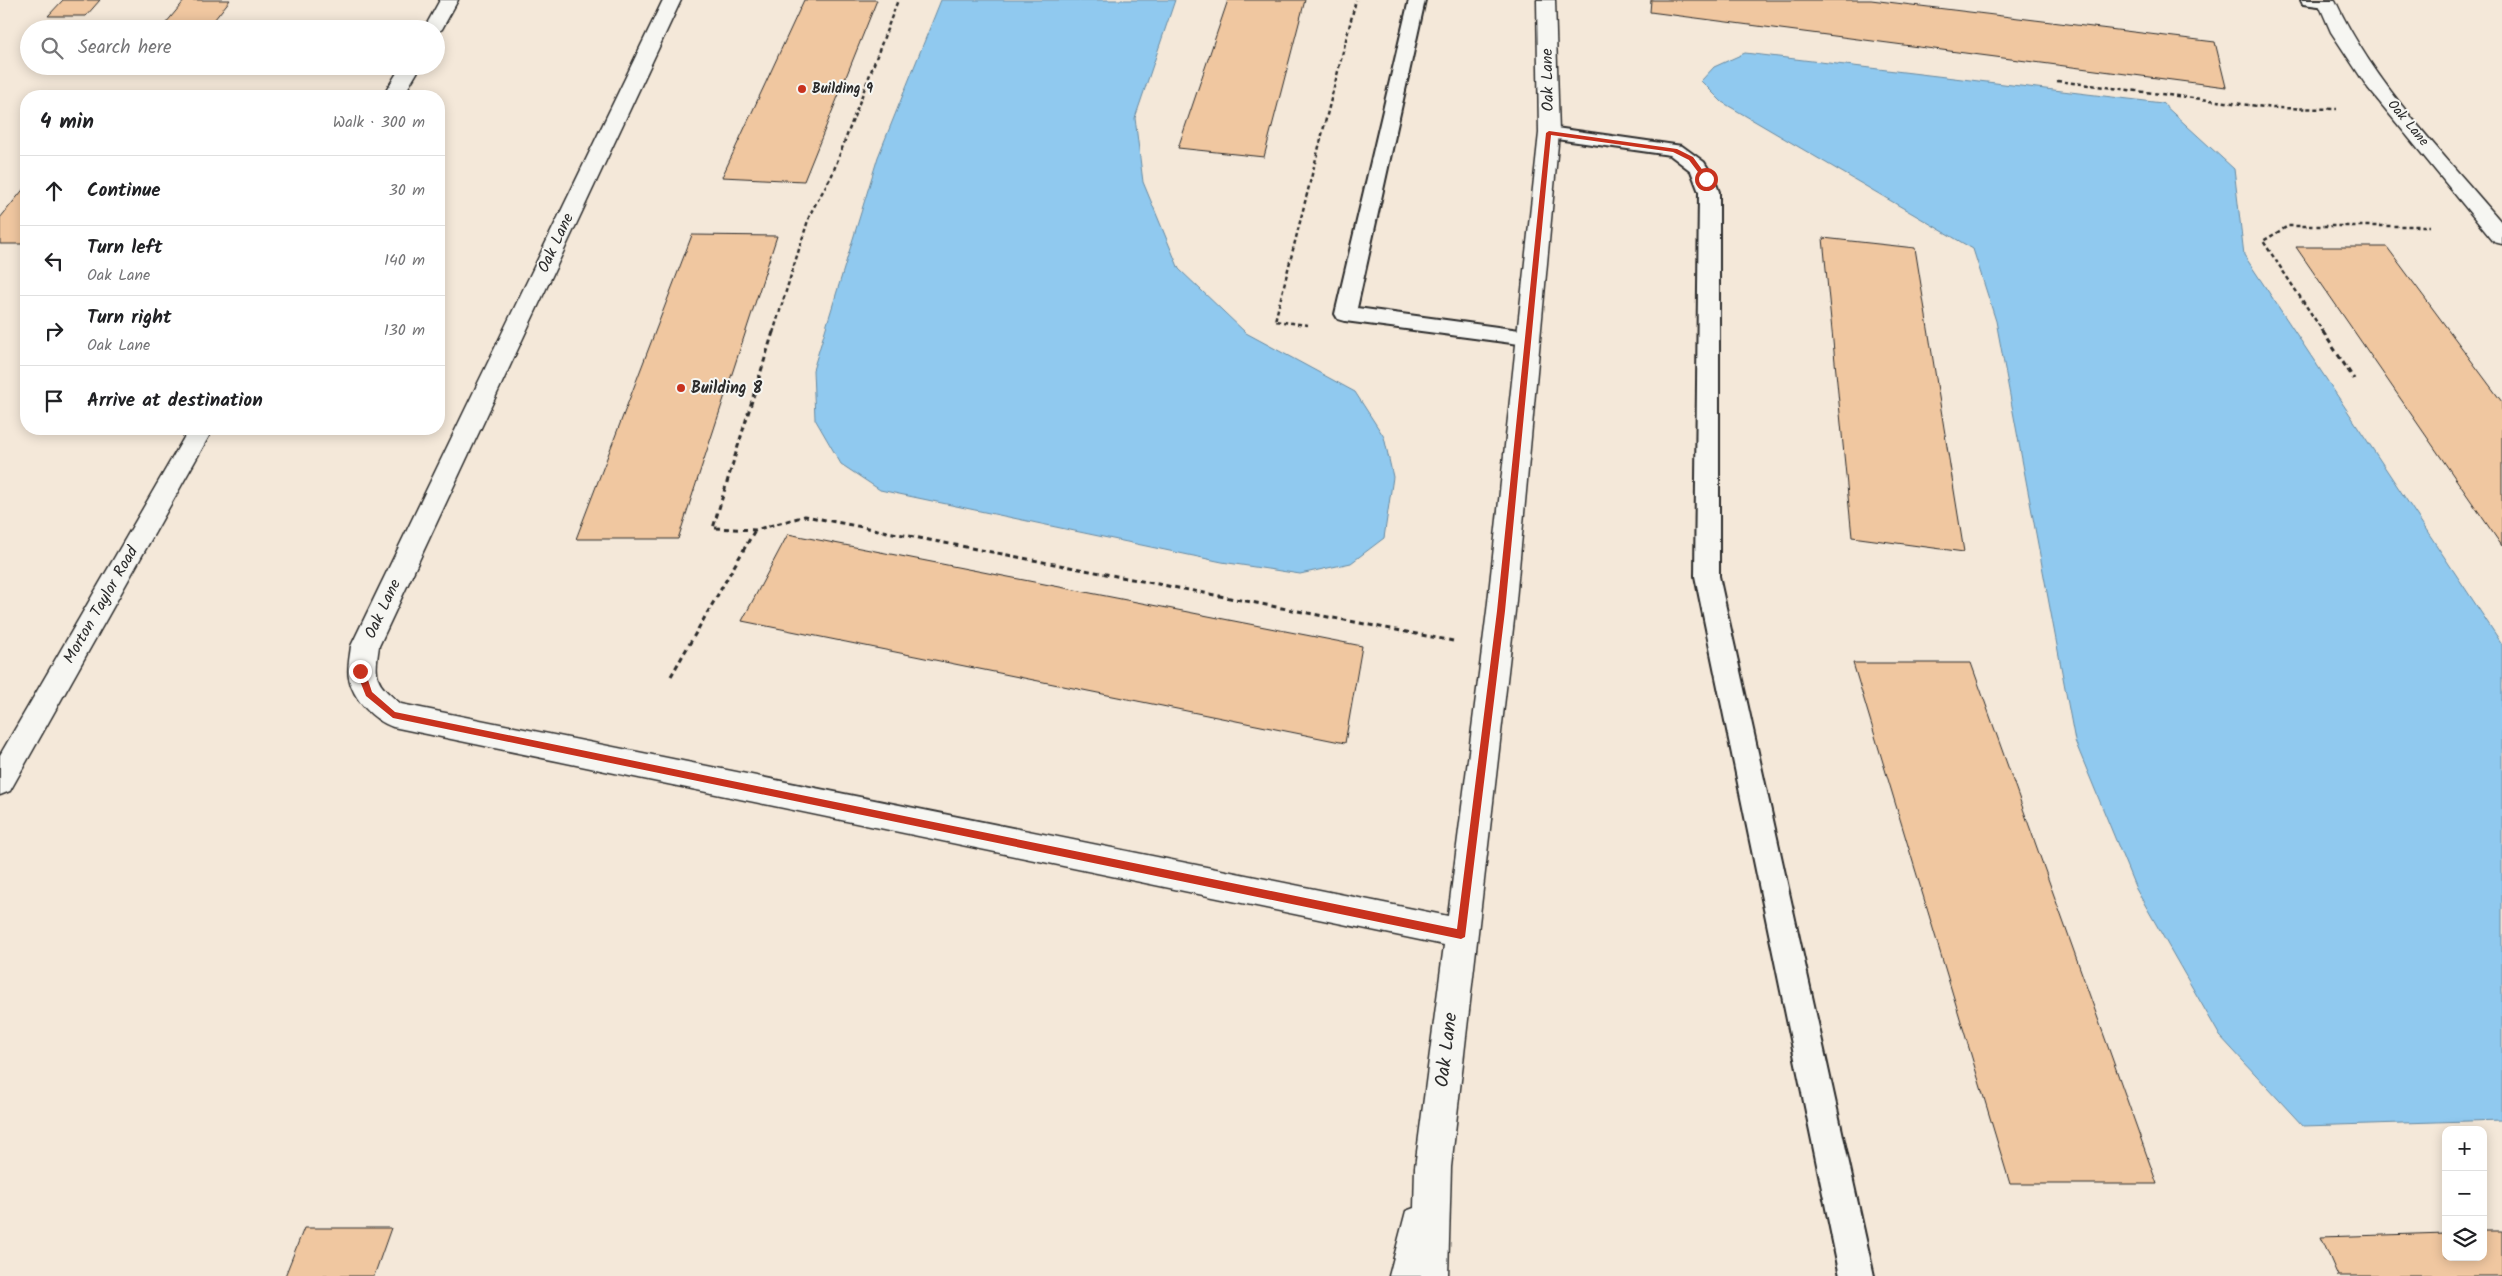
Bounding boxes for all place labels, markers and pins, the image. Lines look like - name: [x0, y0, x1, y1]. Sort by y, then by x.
- place label: Building 9: [812, 78, 873, 100]
- marker: Building 9: [796, 83, 808, 95]
- place label: Building 8: [691, 376, 763, 401]
- marker: Building 8: [675, 382, 687, 394]

